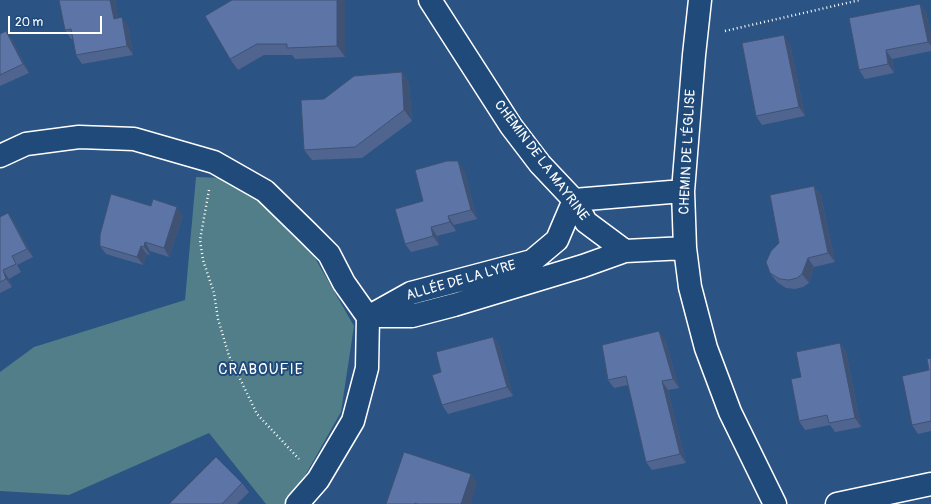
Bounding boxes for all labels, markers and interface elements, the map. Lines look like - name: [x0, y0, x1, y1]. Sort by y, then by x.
- scale bar: [10, 8, 104, 34]
- text: 20 m: [15, 15, 43, 30]
- street label: CHEMIN DE L'ÉGLISE: [676, 89, 700, 215]
- street label: CHEMIN DE LA MAYRINE: [490, 97, 592, 225]
- street label: ALLÉE DE LA LYRE: [404, 257, 518, 305]
- district label: CRABOUFIE: [218, 361, 304, 379]

